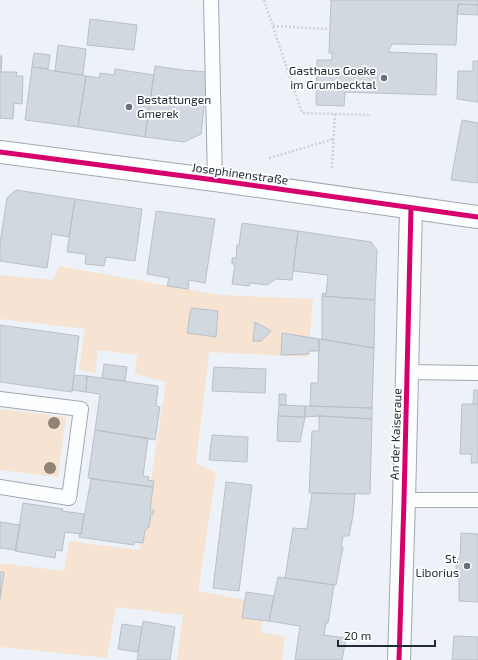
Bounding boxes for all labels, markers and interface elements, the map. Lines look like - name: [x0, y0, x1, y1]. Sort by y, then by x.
- place label: Gasthaus Goeke im Grumbecktal: [289, 63, 376, 91]
- marker: Gasthaus Goeke im Grumbecktal: [379, 73, 389, 83]
- place label: Bestattungen Gmerek: [137, 92, 211, 120]
- marker: Bestattungen Gmerek: [124, 102, 134, 112]
- street label: Josephinenstraße: [191, 159, 289, 187]
- street label: An der Kaiseraue: [386, 388, 404, 480]
- place label: St. Liborius: [415, 551, 459, 579]
- marker: St. Liborius: [462, 561, 472, 571]
- scale bar: [338, 622, 435, 648]
- text: 20 m: [344, 628, 371, 642]

